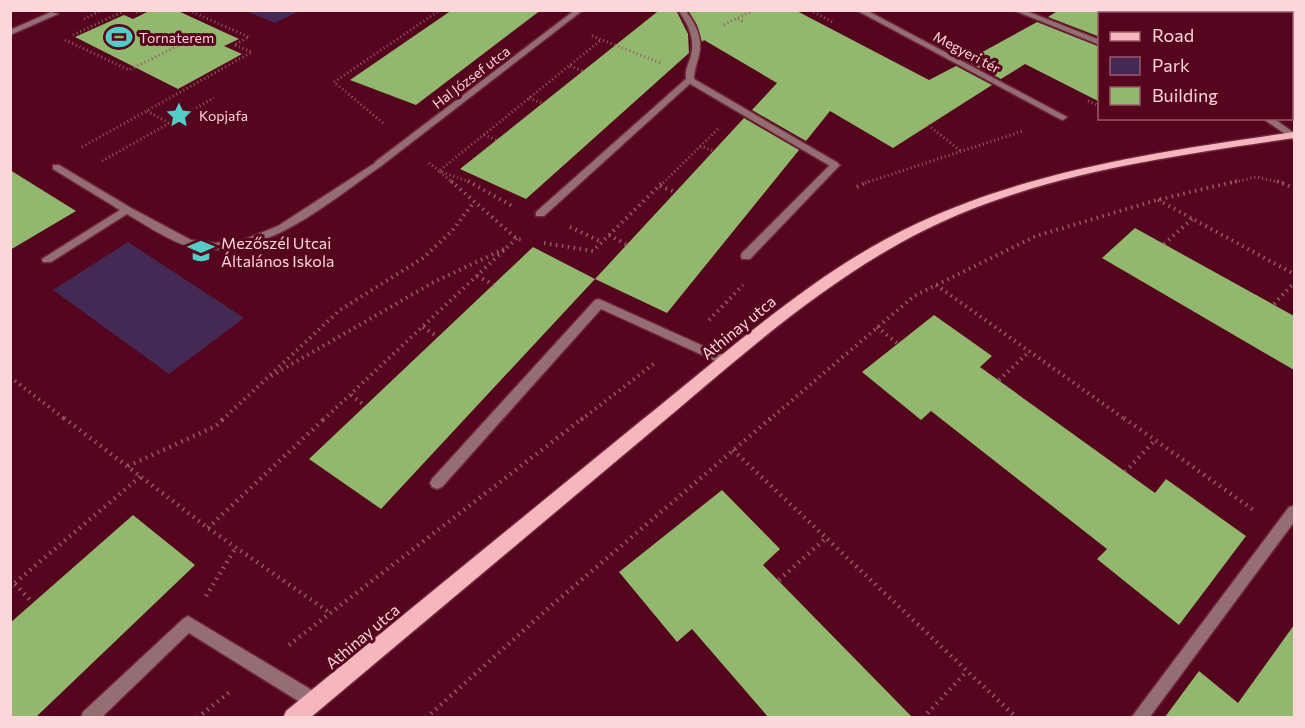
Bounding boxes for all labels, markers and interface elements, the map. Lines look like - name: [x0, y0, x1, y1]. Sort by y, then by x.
- legend: [1098, 12, 1293, 120]
- sports icon: Tornaterem: [104, 22, 134, 52]
- text: Road: [1152, 24, 1194, 46]
- street label: Megyeri tér: [931, 27, 1004, 77]
- place label: Tornaterem: [139, 29, 214, 46]
- street label: Hal József utca: [429, 42, 513, 112]
- text: Park: [1152, 54, 1190, 76]
- text: Building: [1152, 84, 1218, 106]
- place icon: Kopjafa: [164, 100, 194, 130]
- place label: Kopjafa: [199, 107, 248, 124]
- place label: Mezőszél Utcai Általános Iskola: [221, 233, 334, 270]
- school or university icon: Mezőszél Utcai Általános Iskola: [186, 236, 216, 266]
- street label: Athinay utca: [697, 291, 779, 363]
- street label: Athinay utca: [321, 600, 403, 672]

